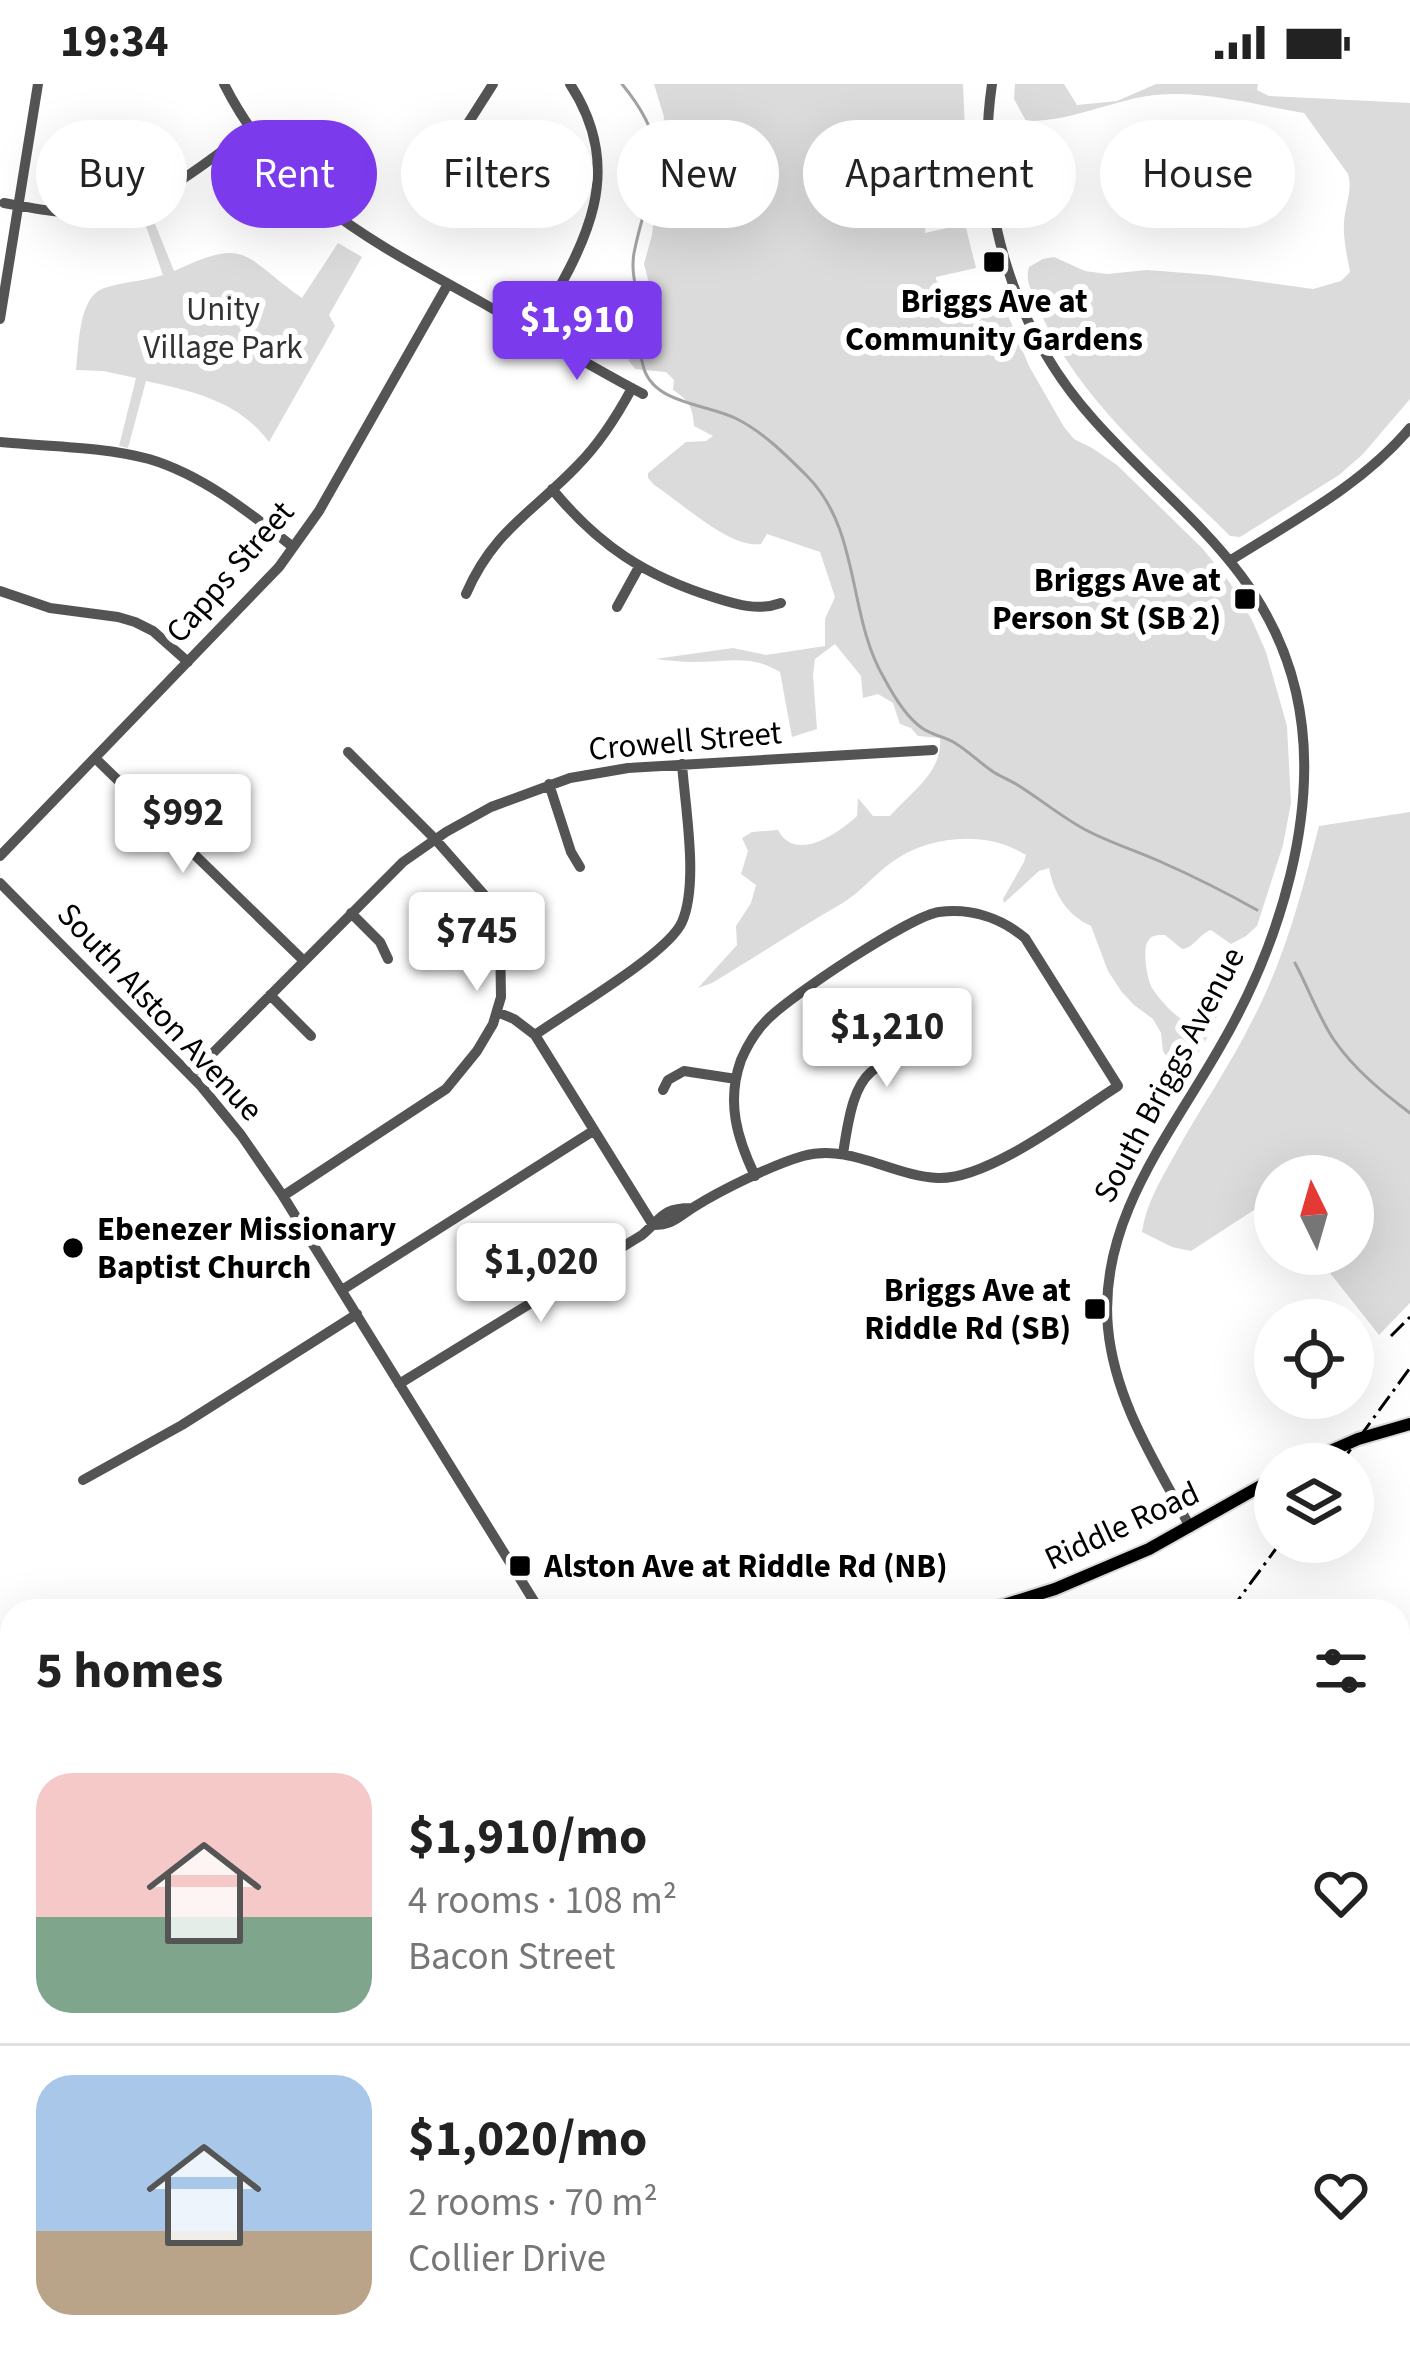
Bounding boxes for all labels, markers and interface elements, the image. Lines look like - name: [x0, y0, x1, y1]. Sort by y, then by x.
- text: 19:34: [60, 10, 169, 74]
- chip: Buy: [36, 120, 187, 228]
- chip: Rent: [211, 120, 377, 228]
- chip: Filters: [401, 120, 593, 228]
- chip: New: [617, 120, 779, 228]
- chip: Apartment: [803, 120, 1076, 228]
- chip: House: [1100, 120, 1295, 228]
- marker: Briggs Ave at Community Gardens: [981, 249, 1007, 275]
- place label: Briggs Ave at Community Gardens: [845, 278, 1143, 363]
- pin: $1,910: [479, 281, 675, 383]
- park label: Unity Village Park: [143, 286, 303, 371]
- text: $1,910: [520, 292, 634, 348]
- street label: Capps Street: [155, 490, 305, 654]
- place label: Briggs Ave at Person St (SB 2): [992, 557, 1221, 642]
- marker: Briggs Ave at Person St (SB 2): [1232, 586, 1258, 612]
- street label: Crowell Street: [586, 709, 784, 773]
- pin: $992: [112, 774, 254, 876]
- text: $992: [142, 785, 224, 841]
- street label: South Alston Avenue: [46, 892, 274, 1132]
- pin: $745: [406, 892, 548, 994]
- text: $745: [436, 903, 518, 959]
- street label: South Briggs Avenue: [1082, 939, 1256, 1211]
- pin: $1,210: [789, 988, 985, 1090]
- text: $1,210: [830, 999, 944, 1055]
- north arrow: [1254, 1155, 1374, 1275]
- map controls: [1254, 1155, 1374, 1563]
- place label: Ebenezer Missionary Baptist Church: [97, 1206, 396, 1291]
- pin: $1,020: [443, 1223, 639, 1325]
- text: $1,020: [484, 1234, 598, 1290]
- marker: Ebenezer Missionary Baptist Church: [60, 1235, 86, 1261]
- place label: Briggs Ave at Riddle Rd (SB): [864, 1267, 1071, 1352]
- marker: Briggs Ave at Riddle Rd (SB): [1082, 1296, 1108, 1322]
- button: locate: [1254, 1299, 1374, 1419]
- button: layers: [1254, 1443, 1374, 1563]
- street label: Riddle Road: [1037, 1470, 1207, 1582]
- place label: Alston Ave at Riddle Rd (NB): [543, 1543, 948, 1590]
- marker: Alston Ave at Riddle Rd (NB): [507, 1553, 533, 1579]
- text: 5 homes: [36, 1635, 223, 1707]
- icon: filters: [1308, 1638, 1374, 1704]
- text: $1,910/mo: [408, 1801, 647, 1873]
- icon: home: [132, 1821, 276, 1965]
- icon: heart: [1308, 1860, 1374, 1926]
- text: 4 rooms · 108 m²: [408, 1873, 677, 1929]
- text: Bacon Street: [408, 1929, 616, 1985]
- text: $1,020/mo: [408, 2103, 647, 2175]
- icon: home: [132, 2123, 276, 2267]
- icon: heart: [1308, 2162, 1374, 2228]
- text: 2 rooms · 70 m²: [408, 2175, 658, 2231]
- text: Collier Drive: [408, 2231, 606, 2287]

